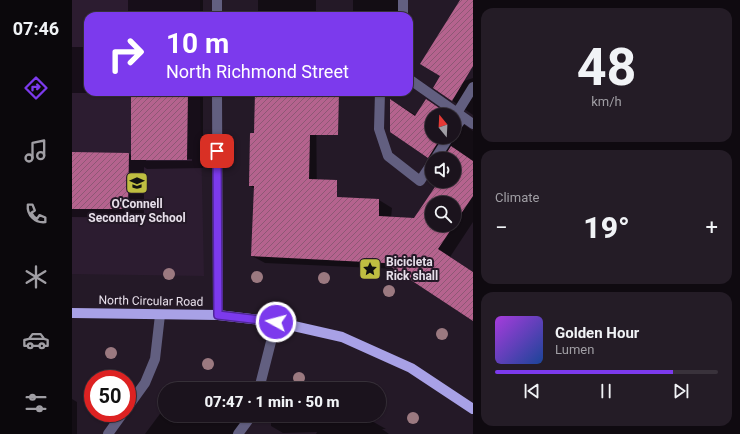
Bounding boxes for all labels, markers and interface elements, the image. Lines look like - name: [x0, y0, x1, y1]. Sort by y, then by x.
- text: 07:46: [13, 18, 59, 39]
- text: 10 m: [166, 27, 229, 60]
- icon: right: [100, 28, 152, 80]
- text: 48: [577, 37, 636, 98]
- text: North Richmond Street: [166, 61, 349, 82]
- icon: directions: [22, 74, 50, 102]
- text: km/h: [591, 94, 622, 109]
- north arrow: [425, 108, 461, 144]
- map controls: [425, 108, 461, 232]
- pin: [200, 134, 234, 168]
- icon: music: [22, 137, 50, 165]
- icon: arrive: [206, 140, 228, 162]
- button: sound: [425, 152, 461, 188]
- school or university icon: O'Connell Secondary School: [124, 170, 150, 196]
- text: Climate: [495, 190, 539, 205]
- button: search: [425, 196, 461, 232]
- place label: O'Connell Secondary School: [88, 197, 186, 225]
- icon: phone: [22, 200, 50, 228]
- text: 19°: [583, 210, 630, 245]
- text: −: [495, 215, 508, 240]
- text: +: [706, 215, 718, 240]
- place label: Bicicleta Rick shall: [386, 255, 438, 283]
- place icon: Bicicleta Rick shall: [357, 256, 383, 282]
- icon: climate: [22, 263, 50, 291]
- street label: North Circular Road: [98, 293, 204, 309]
- position arrow: [255, 301, 297, 343]
- text: Golden Hour: [555, 324, 639, 342]
- icon: car: [22, 326, 50, 354]
- text: Lumen: [555, 342, 594, 357]
- speed limit sign: 50: [84, 370, 136, 422]
- icon: previous: [521, 380, 543, 402]
- icon: pause: [595, 380, 617, 402]
- icon: next: [670, 380, 692, 402]
- icon: filters: [22, 389, 50, 417]
- text: 07:47 · 1 min · 50 m: [204, 393, 340, 411]

